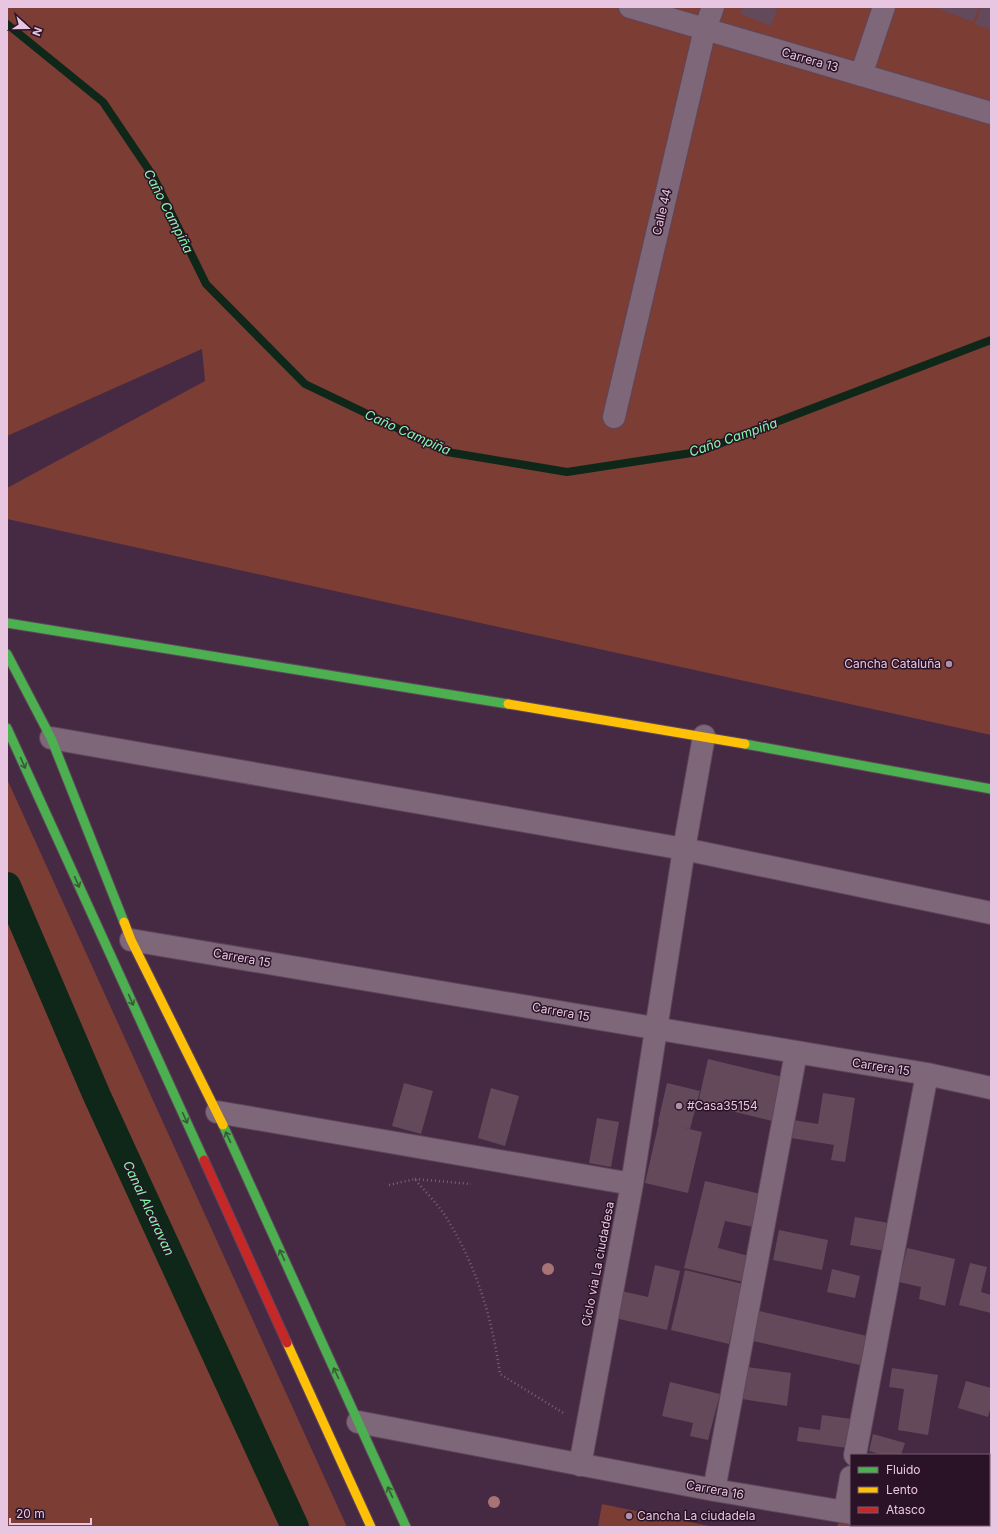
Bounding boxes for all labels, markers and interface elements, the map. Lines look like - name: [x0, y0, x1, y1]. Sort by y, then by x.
- north arrow: [8, 8, 48, 48]
- text: N: [29, 25, 45, 38]
- street label: Carrera 13: [780, 44, 840, 75]
- water label: Caño Campiña: [141, 166, 197, 256]
- street label: Calle 44: [649, 187, 674, 237]
- water label: Caño Campiña: [363, 406, 453, 458]
- water label: Caño Campiña: [687, 414, 779, 460]
- place label: Cancha Cataluña: [844, 656, 941, 671]
- marker: Cancha Cataluña: [944, 659, 954, 669]
- one-way arrow: [20, 757, 27, 769]
- one-way arrow: [74, 875, 81, 887]
- street label: Carrera 15: [212, 945, 272, 970]
- one-way arrow: [128, 994, 135, 1006]
- street label: Carrera 15: [531, 999, 591, 1024]
- street label: Carrera 15: [851, 1055, 911, 1078]
- place label: #Casa35154: [687, 1098, 758, 1113]
- marker: #Casa35154: [674, 1101, 684, 1111]
- one-way arrow: [182, 1112, 189, 1124]
- one-way arrow: [224, 1131, 231, 1143]
- water label: Canal Alcaravan: [120, 1158, 178, 1258]
- street label: Ciclo via La ciudadesa: [578, 1200, 617, 1328]
- one-way arrow: [278, 1249, 285, 1261]
- one-way arrow: [331, 1368, 339, 1380]
- legend: [850, 1454, 990, 1526]
- text: Fluido: [886, 1462, 921, 1477]
- street label: Carrera 16: [685, 1477, 745, 1502]
- text: Lento: [886, 1482, 918, 1497]
- one-way arrow: [385, 1486, 393, 1498]
- scale bar: [10, 1500, 91, 1526]
- text: Atasco: [886, 1502, 925, 1517]
- text: 20 m: [16, 1506, 45, 1521]
- place label: Cancha La ciudadela: [637, 1508, 756, 1523]
- marker: Cancha La ciudadela: [624, 1511, 634, 1521]

